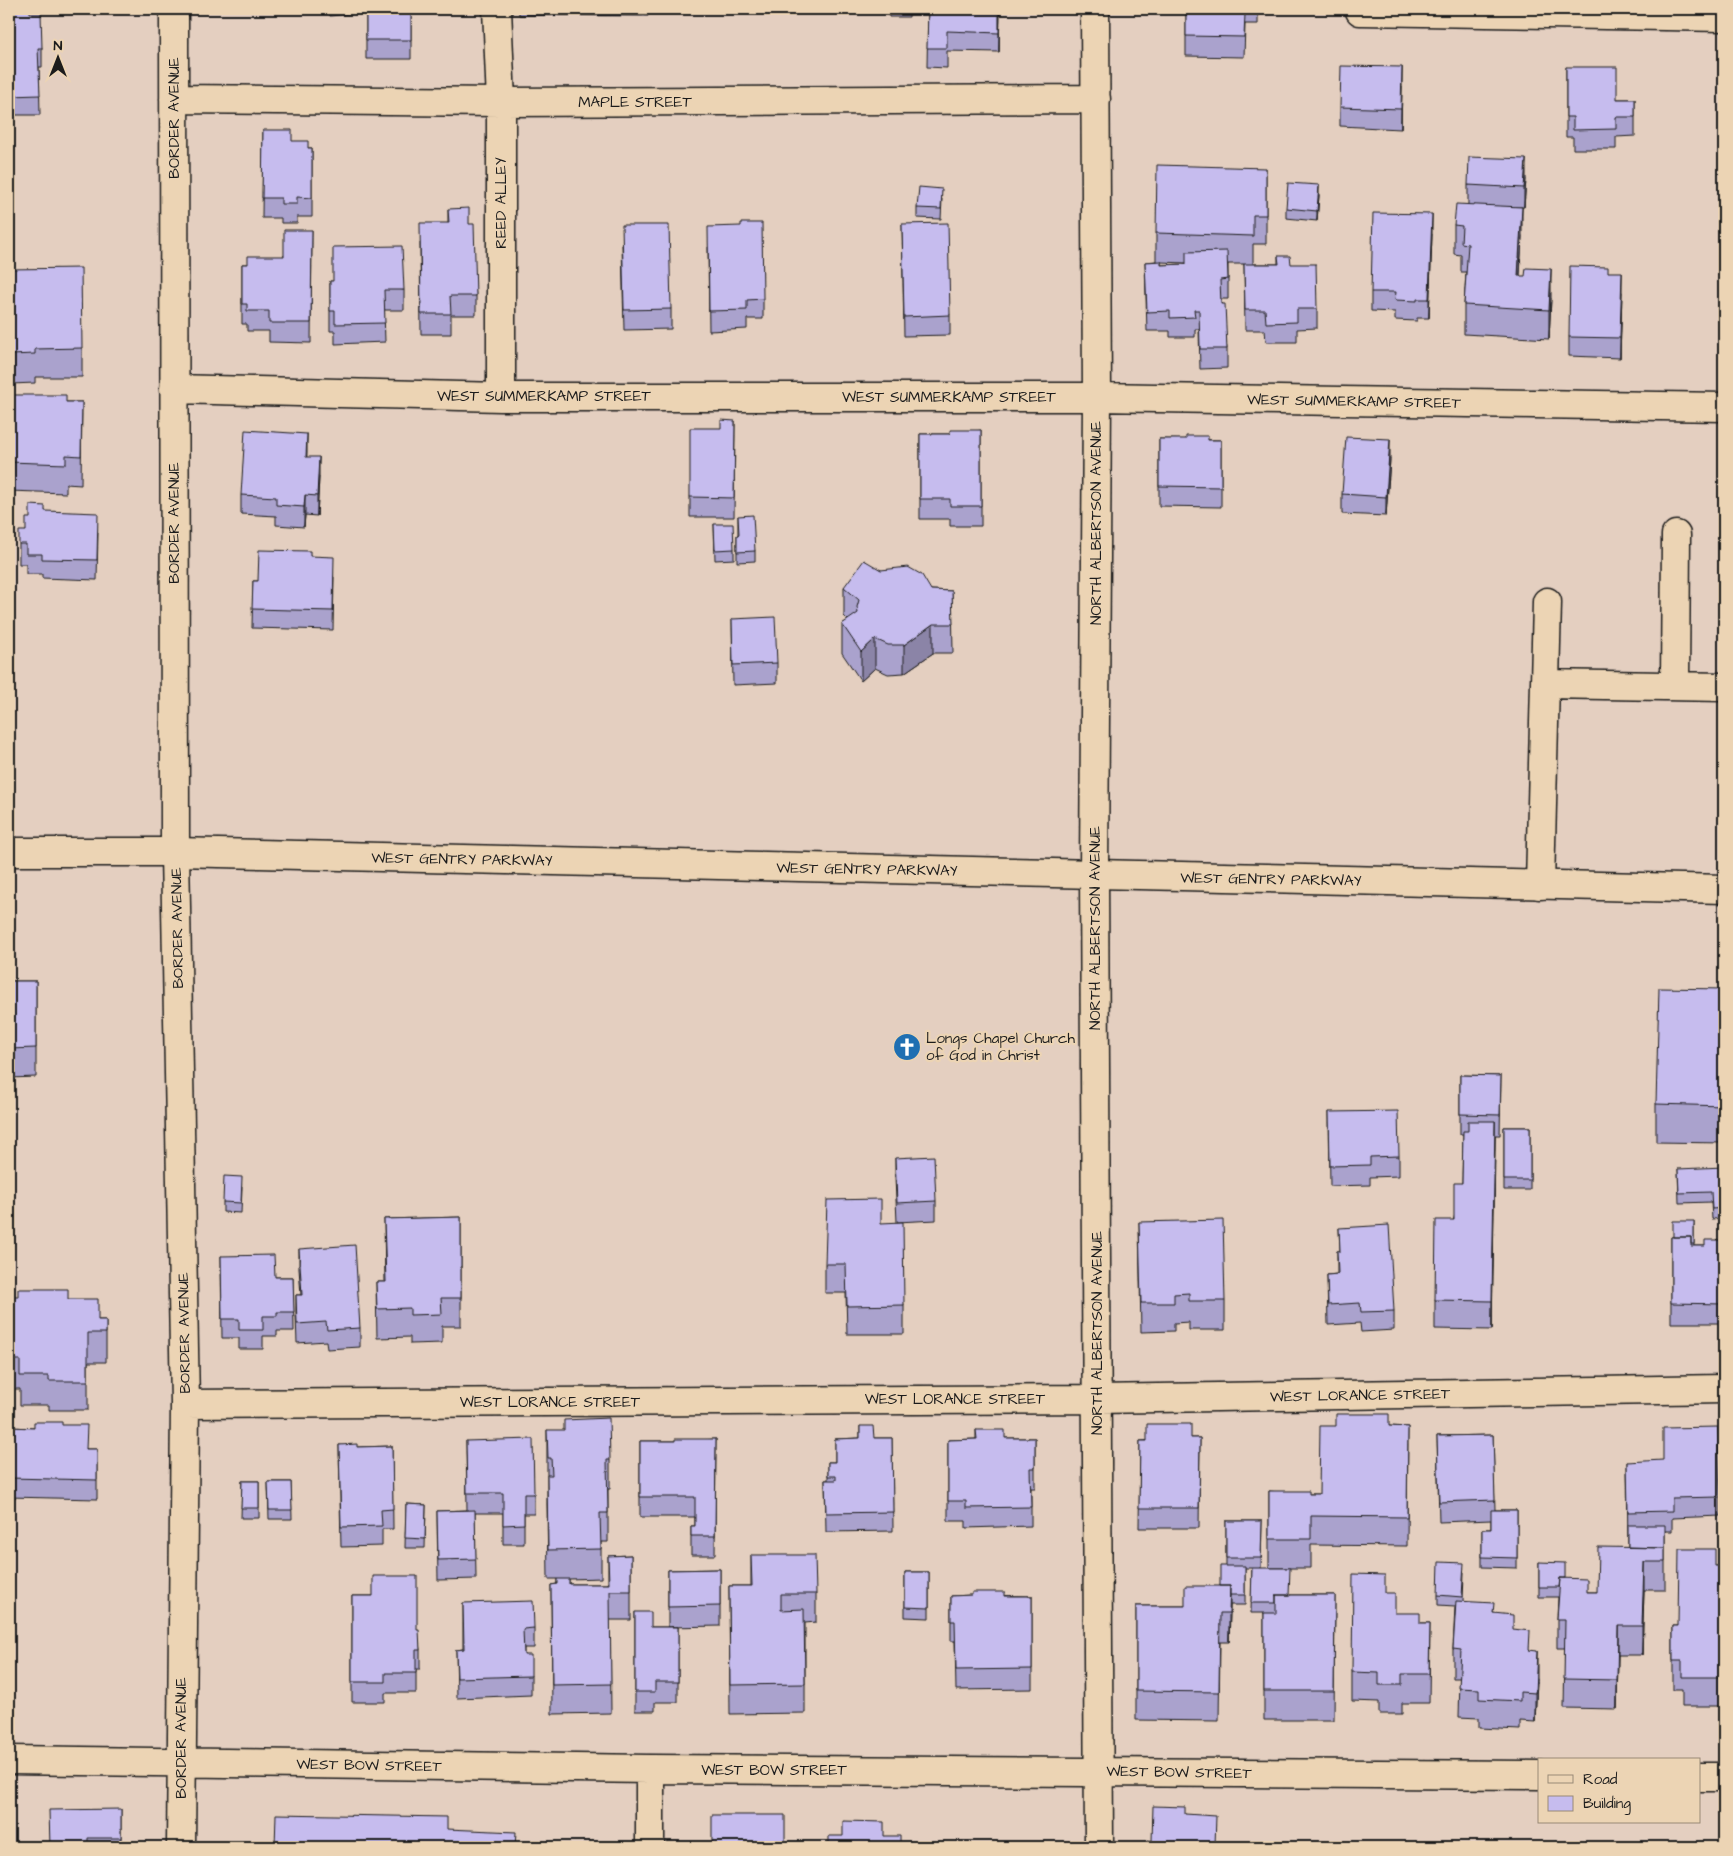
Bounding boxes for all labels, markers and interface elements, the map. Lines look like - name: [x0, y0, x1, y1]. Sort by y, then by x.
- north arrow: [32, 32, 82, 82]
- text: N: [54, 36, 63, 56]
- street label: BORDER AVENUE: [164, 57, 185, 179]
- street label: MAPLE STREET: [578, 92, 692, 113]
- street label: REED ALLEY: [491, 157, 512, 249]
- street label: WEST SUMMERKAMP STREET: [437, 386, 652, 407]
- street label: WEST SUMMERKAMP STREET: [842, 387, 1057, 408]
- street label: WEST SUMMERKAMP STREET: [1247, 389, 1462, 414]
- street label: NORTH ALBERTSON AVENUE: [1086, 421, 1107, 625]
- street label: BORDER AVENUE: [164, 462, 185, 584]
- street label: NORTH ALBERTSON AVENUE: [1085, 826, 1106, 1030]
- street label: WEST GENTRY PARKWAY: [371, 847, 553, 872]
- street label: WEST GENTRY PARKWAY: [776, 857, 958, 882]
- street label: BORDER AVENUE: [166, 867, 189, 989]
- street label: WEST GENTRY PARKWAY: [1180, 867, 1362, 892]
- place label: Longs Chapel Church of God in Christ: [926, 1028, 1076, 1066]
- church icon: Longs Chapel Church of God in Christ: [892, 1032, 922, 1062]
- street label: NORTH ALBERTSON AVENUE: [1087, 1231, 1108, 1435]
- street label: BORDER AVENUE: [173, 1272, 196, 1394]
- street label: WEST LORANCE STREET: [1270, 1383, 1451, 1408]
- street label: WEST LORANCE STREET: [865, 1389, 1046, 1410]
- street label: WEST LORANCE STREET: [460, 1392, 641, 1413]
- street label: BORDER AVENUE: [171, 1677, 192, 1799]
- street label: WEST BOW STREET: [296, 1754, 443, 1777]
- legend: [1538, 1758, 1700, 1824]
- street label: WEST BOW STREET: [701, 1760, 847, 1781]
- street label: WEST BOW STREET: [1106, 1761, 1253, 1784]
- text: Road: [1583, 1769, 1618, 1790]
- text: Building: [1583, 1793, 1631, 1815]

